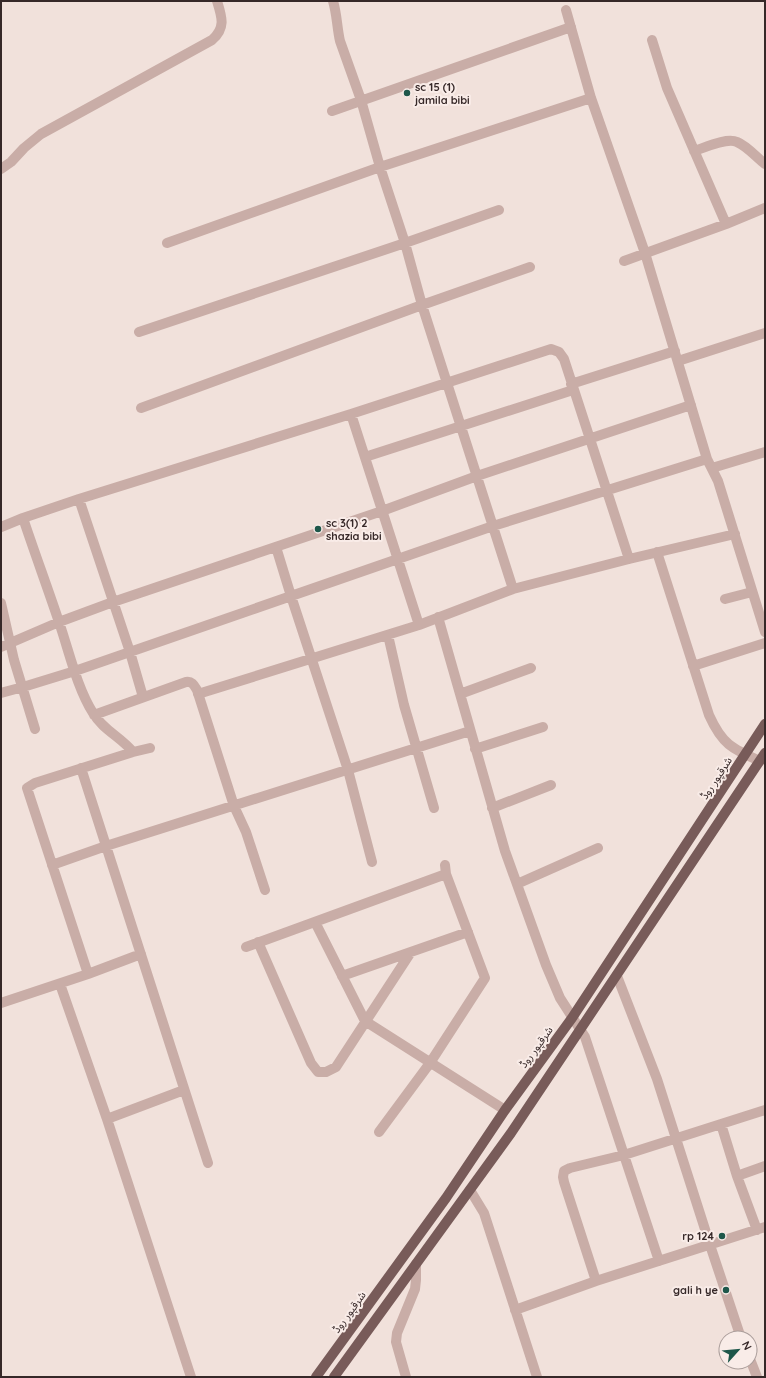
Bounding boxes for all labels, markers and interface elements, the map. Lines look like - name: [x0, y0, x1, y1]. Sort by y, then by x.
- place label: sc 15 (1) jamila bibi: [414, 80, 470, 107]
- marker: sc 15 (1) jamila bibi: [402, 88, 412, 98]
- place label: sc 3(1) 2 shazia bibi: [326, 516, 382, 543]
- marker: sc 3(1) 2 shazia bibi: [313, 524, 323, 534]
- street label: شرقپور روڈ: [697, 754, 736, 803]
- street label: شرقپور روڈ: [516, 1023, 557, 1071]
- place label: rp 124: [682, 1229, 715, 1243]
- marker: rp 124: [717, 1231, 727, 1241]
- place label: gali h ye: [673, 1283, 719, 1297]
- marker: gali h ye: [721, 1285, 731, 1295]
- street label: شرقپور روڈ: [329, 1288, 370, 1336]
- north arrow: [718, 1330, 758, 1370]
- text: N: [739, 1339, 755, 1352]

